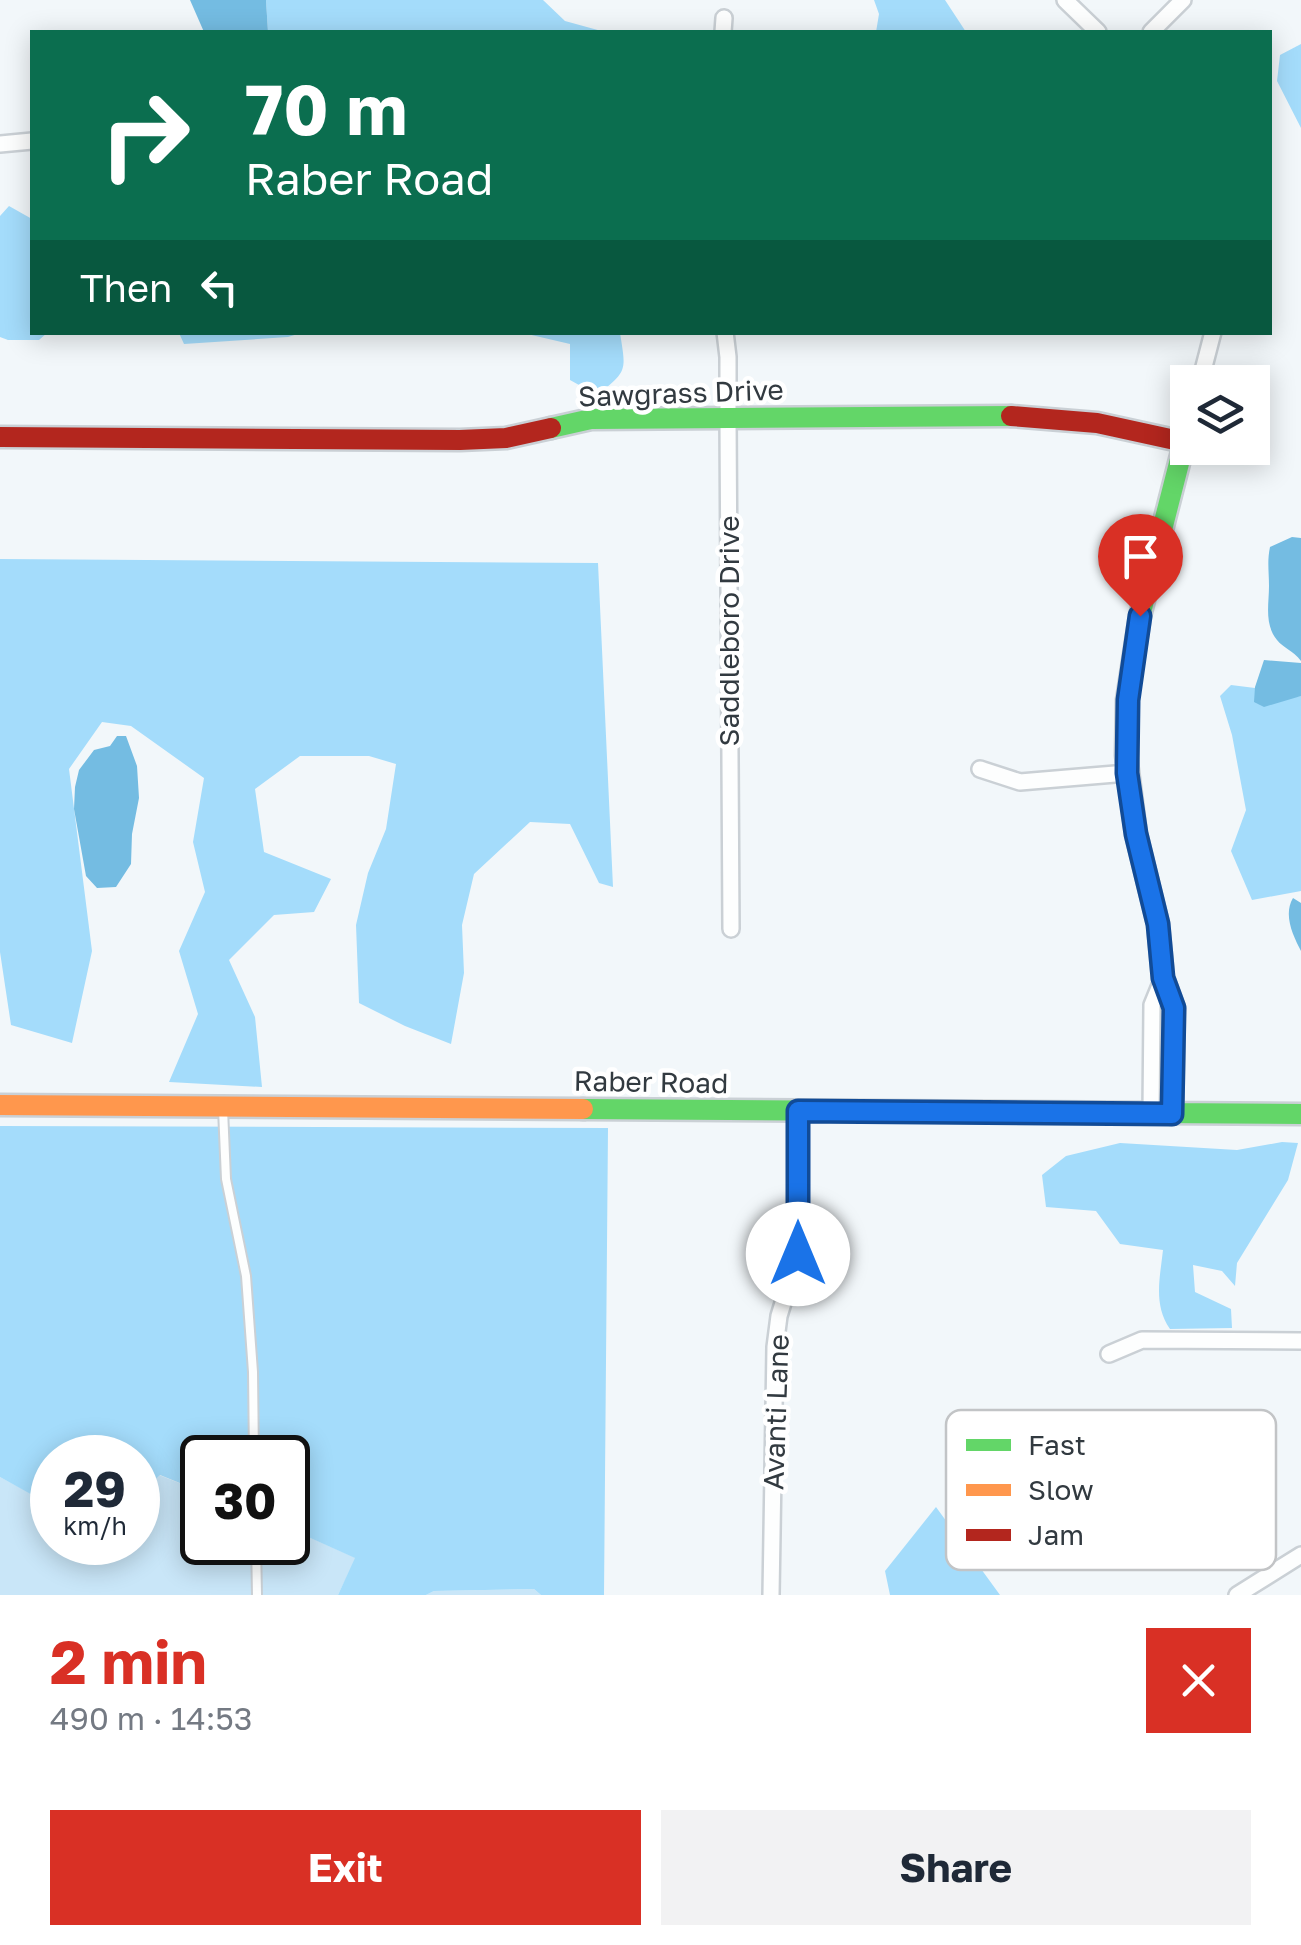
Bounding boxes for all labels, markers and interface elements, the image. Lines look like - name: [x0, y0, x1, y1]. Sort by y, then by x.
- text: 70 m: [245, 66, 407, 150]
- icon: right: [80, 70, 210, 200]
- text: Raber Road: [245, 151, 493, 205]
- icon: left: [192, 260, 247, 315]
- text: Then: [80, 265, 172, 310]
- map controls: [1170, 365, 1270, 465]
- button: layers: [1170, 365, 1270, 465]
- street label: Sawgrass Drive: [578, 372, 784, 413]
- pin: [1098, 514, 1183, 617]
- street label: Saddleboro Drive: [712, 516, 745, 746]
- icon: arrive: [1113, 529, 1168, 584]
- street label: Raber Road: [573, 1064, 729, 1099]
- position arrow: [746, 1202, 850, 1306]
- street label: Avanti Lane: [756, 1334, 795, 1490]
- legend: [946, 1410, 1276, 1570]
- text: Fast: [1028, 1428, 1086, 1461]
- speed limit sign: 30: [180, 1435, 310, 1565]
- text: 29: [64, 1458, 126, 1518]
- text: Slow: [1028, 1473, 1094, 1506]
- text: km/h: [63, 1510, 127, 1541]
- text: Jam: [1028, 1518, 1084, 1551]
- text: 2 min: [50, 1625, 207, 1697]
- button: close: [1146, 1628, 1251, 1733]
- text: 490 m · 14:53: [50, 1699, 253, 1737]
- button: Exit: [50, 1810, 641, 1925]
- button: Share: [661, 1810, 1251, 1925]

